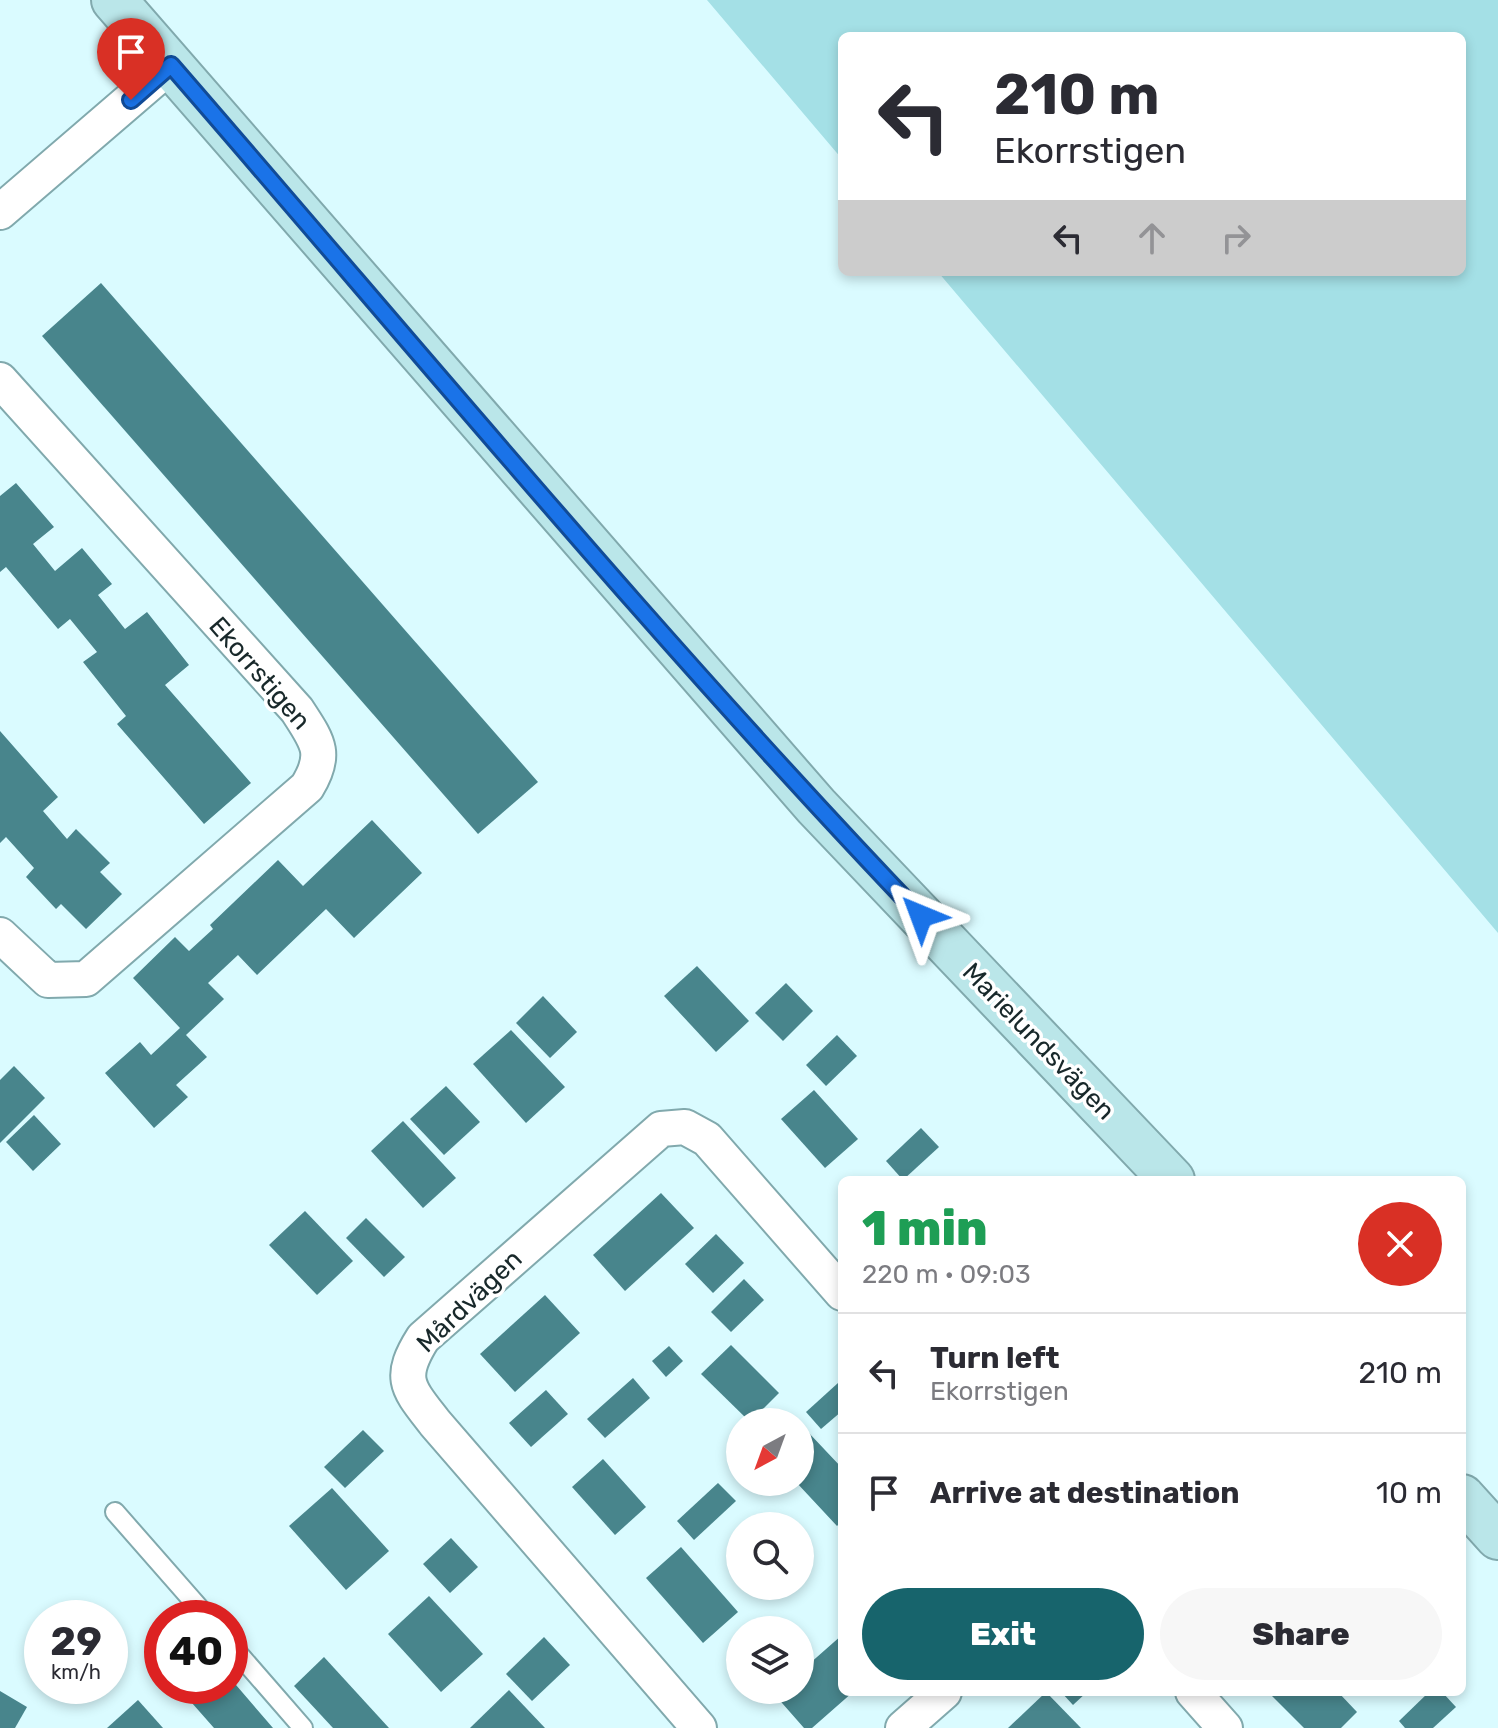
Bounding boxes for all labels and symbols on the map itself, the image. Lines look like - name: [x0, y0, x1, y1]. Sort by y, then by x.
- pin: [97, 18, 165, 100]
- street label: Ekorrstigen: [202, 611, 317, 736]
- position arrow: [879, 874, 963, 958]
- street label: Marielundsvägen: [956, 957, 1121, 1126]
- street label: Mårdvägen: [410, 1244, 528, 1359]
- north arrow: [726, 1408, 814, 1496]
- speed limit sign: 40: [144, 1600, 248, 1704]

